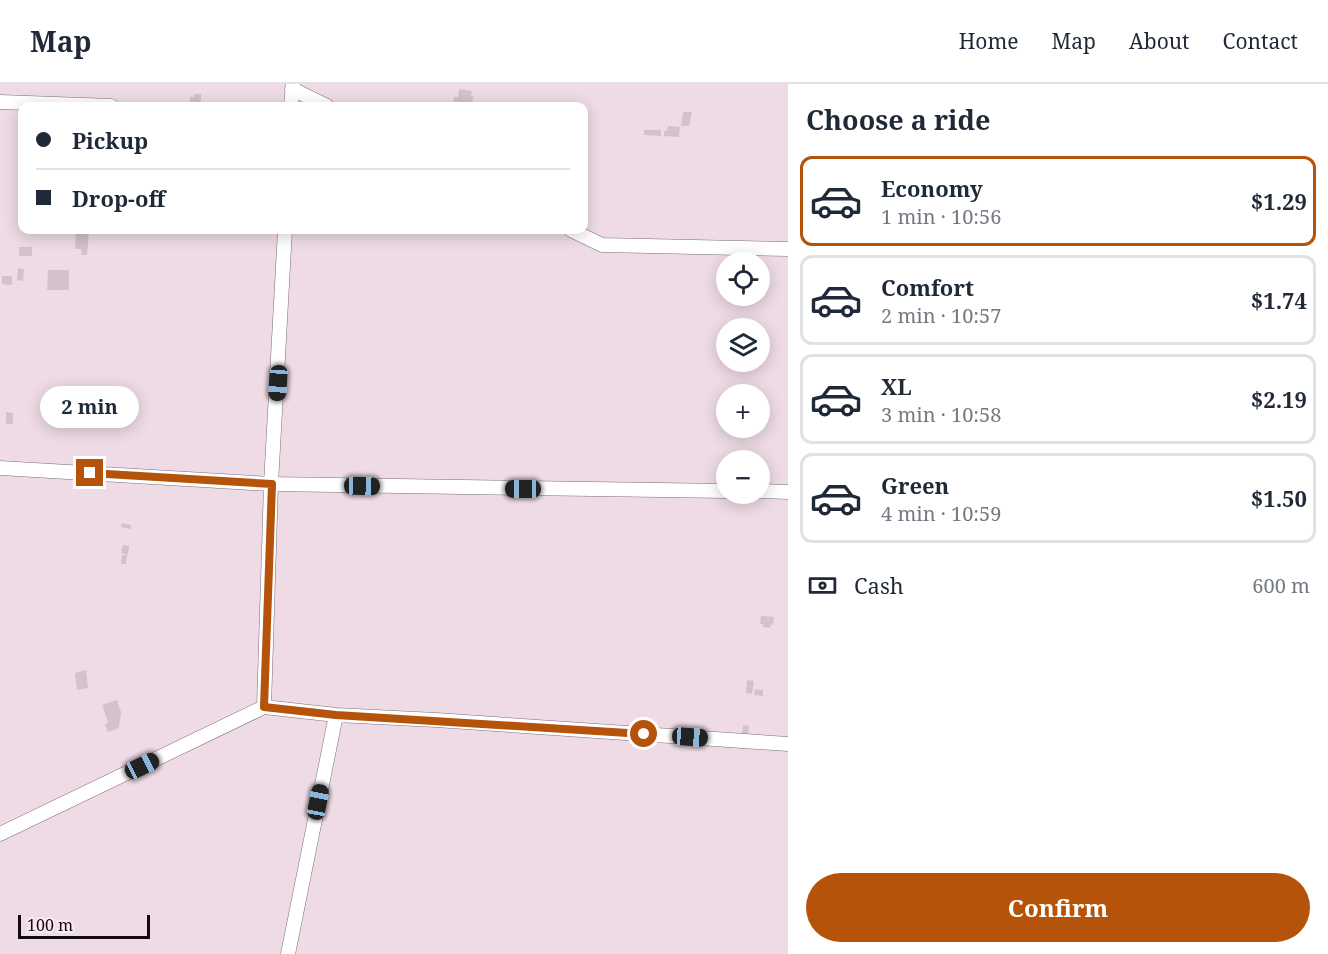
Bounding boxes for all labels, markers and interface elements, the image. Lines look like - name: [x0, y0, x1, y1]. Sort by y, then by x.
- text: Map: [30, 22, 92, 60]
- text: Home: [959, 27, 1019, 55]
- text: Map: [1052, 27, 1096, 55]
- text: About: [1129, 27, 1190, 55]
- text: Contact: [1223, 27, 1298, 55]
- text: Choose a ride: [806, 101, 991, 138]
- text: Pickup: [72, 125, 148, 155]
- text: Economy: [881, 173, 983, 203]
- icon: car: [809, 174, 863, 228]
- text: Drop-off: [72, 183, 165, 213]
- text: $1.29: [1251, 186, 1307, 216]
- text: 1 min · 10:56: [881, 203, 1001, 230]
- map controls: [716, 252, 770, 504]
- button: locate: [716, 252, 770, 306]
- text: Comfort: [881, 272, 974, 302]
- icon: car: [809, 273, 863, 327]
- text: $1.74: [1251, 285, 1307, 315]
- text: 2 min · 10:57: [881, 302, 1001, 329]
- button: layers: [716, 318, 770, 372]
- car: [268, 364, 288, 402]
- text: XL: [881, 371, 912, 401]
- icon: car: [809, 372, 863, 426]
- button: +: [716, 384, 770, 438]
- text: $2.19: [1251, 384, 1307, 414]
- callout: 2 min: [40, 386, 140, 428]
- text: 2 min: [61, 393, 118, 420]
- text: 3 min · 10:58: [881, 401, 1001, 428]
- button: −: [716, 450, 770, 504]
- route end: [76, 459, 103, 486]
- text: Green: [881, 470, 949, 500]
- icon: car: [809, 471, 863, 525]
- car: [344, 477, 380, 495]
- car: [505, 480, 541, 498]
- text: $1.50: [1251, 483, 1307, 513]
- text: 4 min · 10:59: [881, 500, 1001, 527]
- icon: cash: [806, 569, 839, 602]
- text: Cash: [854, 570, 904, 600]
- text: 600 m: [1252, 572, 1310, 599]
- route start: [630, 720, 657, 747]
- car: [671, 727, 709, 747]
- car: [122, 750, 162, 782]
- car: [306, 783, 330, 821]
- button: Confirm: [806, 873, 1310, 942]
- scale bar: [18, 912, 150, 940]
- text: 100 m: [27, 914, 73, 936]

